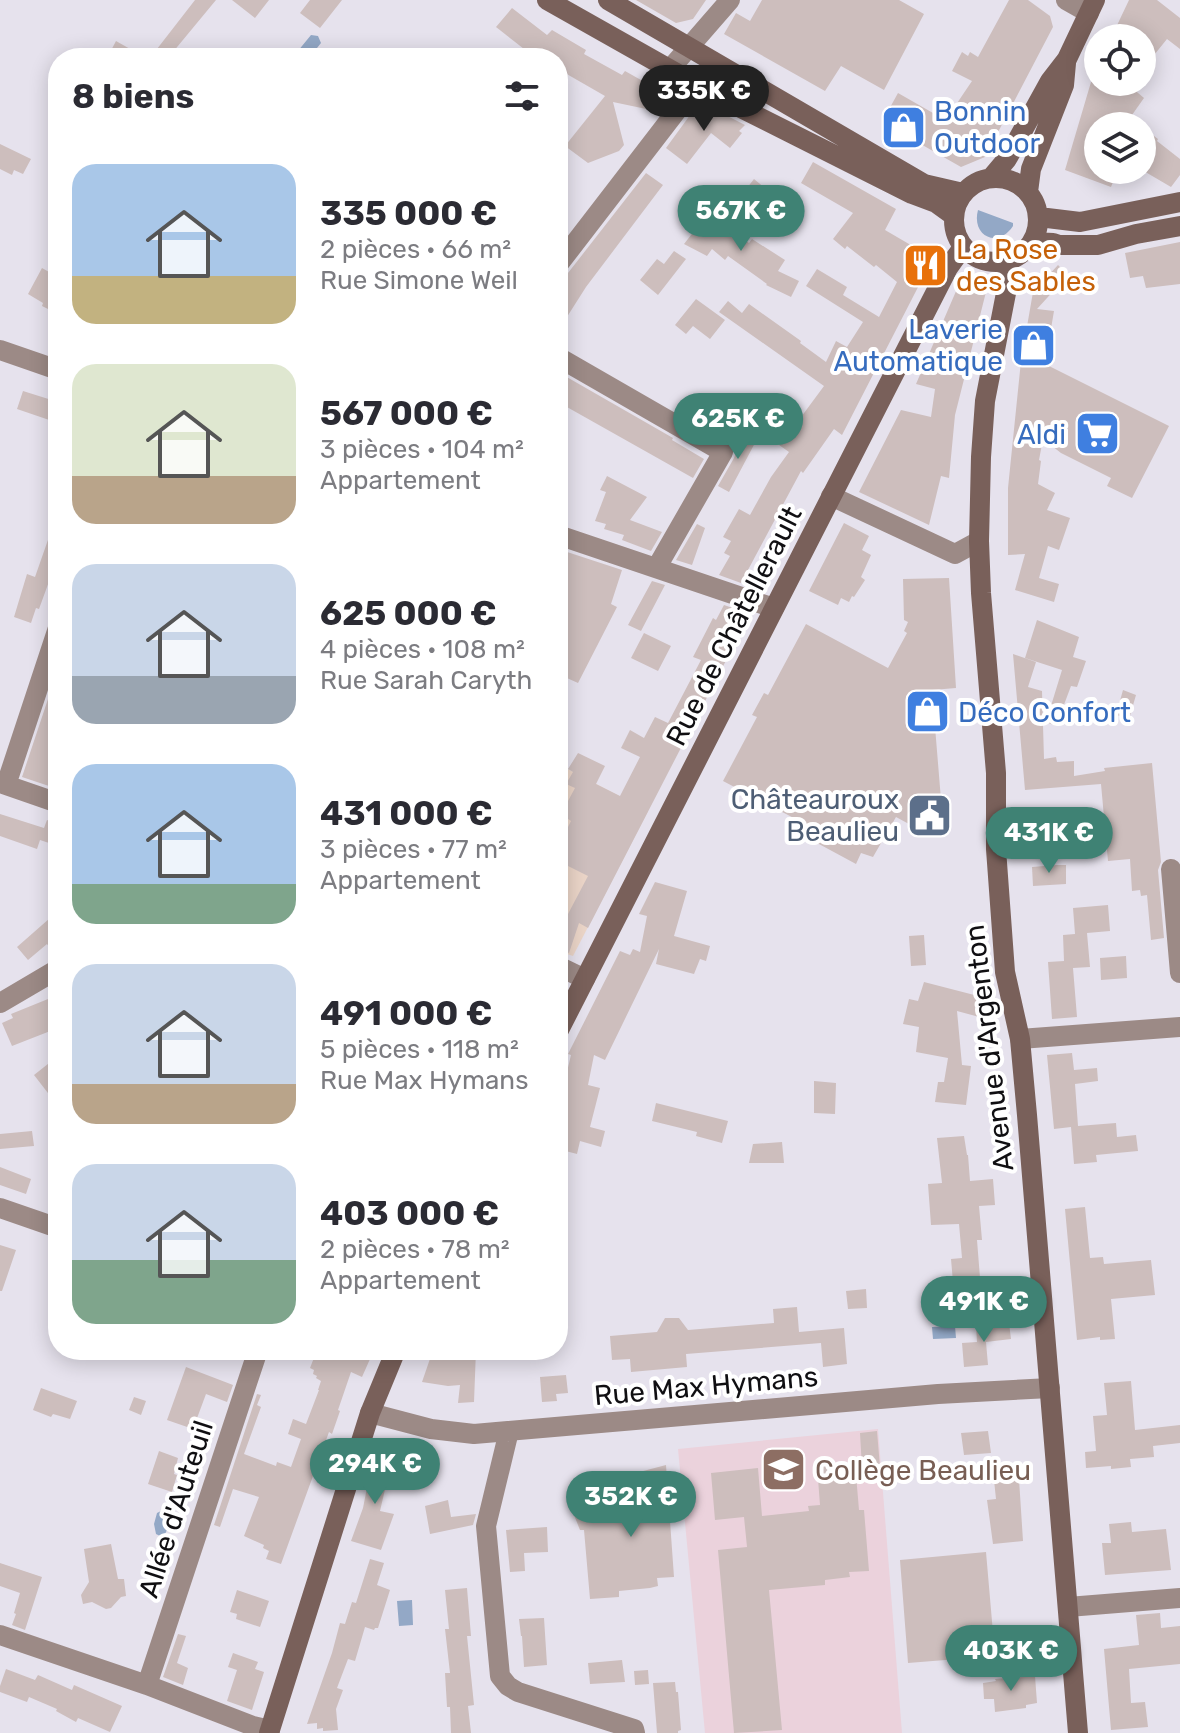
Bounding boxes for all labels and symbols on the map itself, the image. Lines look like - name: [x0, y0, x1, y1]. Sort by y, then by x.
- pin: 335K €: [639, 65, 769, 133]
- place label: Bonnin Outdoor: [934, 95, 1041, 160]
- shop icon: Bonnin Outdoor: [879, 103, 927, 151]
- pin: 567K €: [676, 185, 806, 253]
- place label: La Rose des Sables: [956, 233, 1096, 298]
- restaurant icon: La Rose des Sables: [901, 241, 949, 289]
- place label: Laverie Automatique: [833, 313, 1003, 378]
- shop icon: Laverie Automatique: [1010, 321, 1058, 369]
- pin: 625K €: [673, 393, 803, 461]
- supermarket icon: Aldi: [1073, 410, 1121, 458]
- place label: Aldi: [1017, 418, 1066, 451]
- street label: Rue de Châtellerault: [659, 501, 809, 751]
- shop icon: Déco Confort: [903, 688, 951, 736]
- place label: Déco Confort: [958, 696, 1131, 729]
- place label: Châteauroux Beaulieu: [731, 783, 899, 848]
- public building icon: Châteauroux Beaulieu: [906, 791, 954, 839]
- pin: 431K €: [984, 807, 1114, 875]
- street label: Avenue d'Argenton: [958, 923, 1020, 1173]
- pin: 491K €: [919, 1276, 1049, 1344]
- street label: Rue Max Hymans: [593, 1360, 819, 1412]
- street label: Allée d'Auteuil: [132, 1416, 220, 1602]
- pin: 294K €: [310, 1438, 440, 1506]
- school or university icon: Collège Beaulieu: [760, 1446, 808, 1494]
- place label: Collège Beaulieu: [815, 1454, 1031, 1487]
- pin: 352K €: [566, 1471, 696, 1539]
- pin: 403K €: [946, 1625, 1076, 1693]

